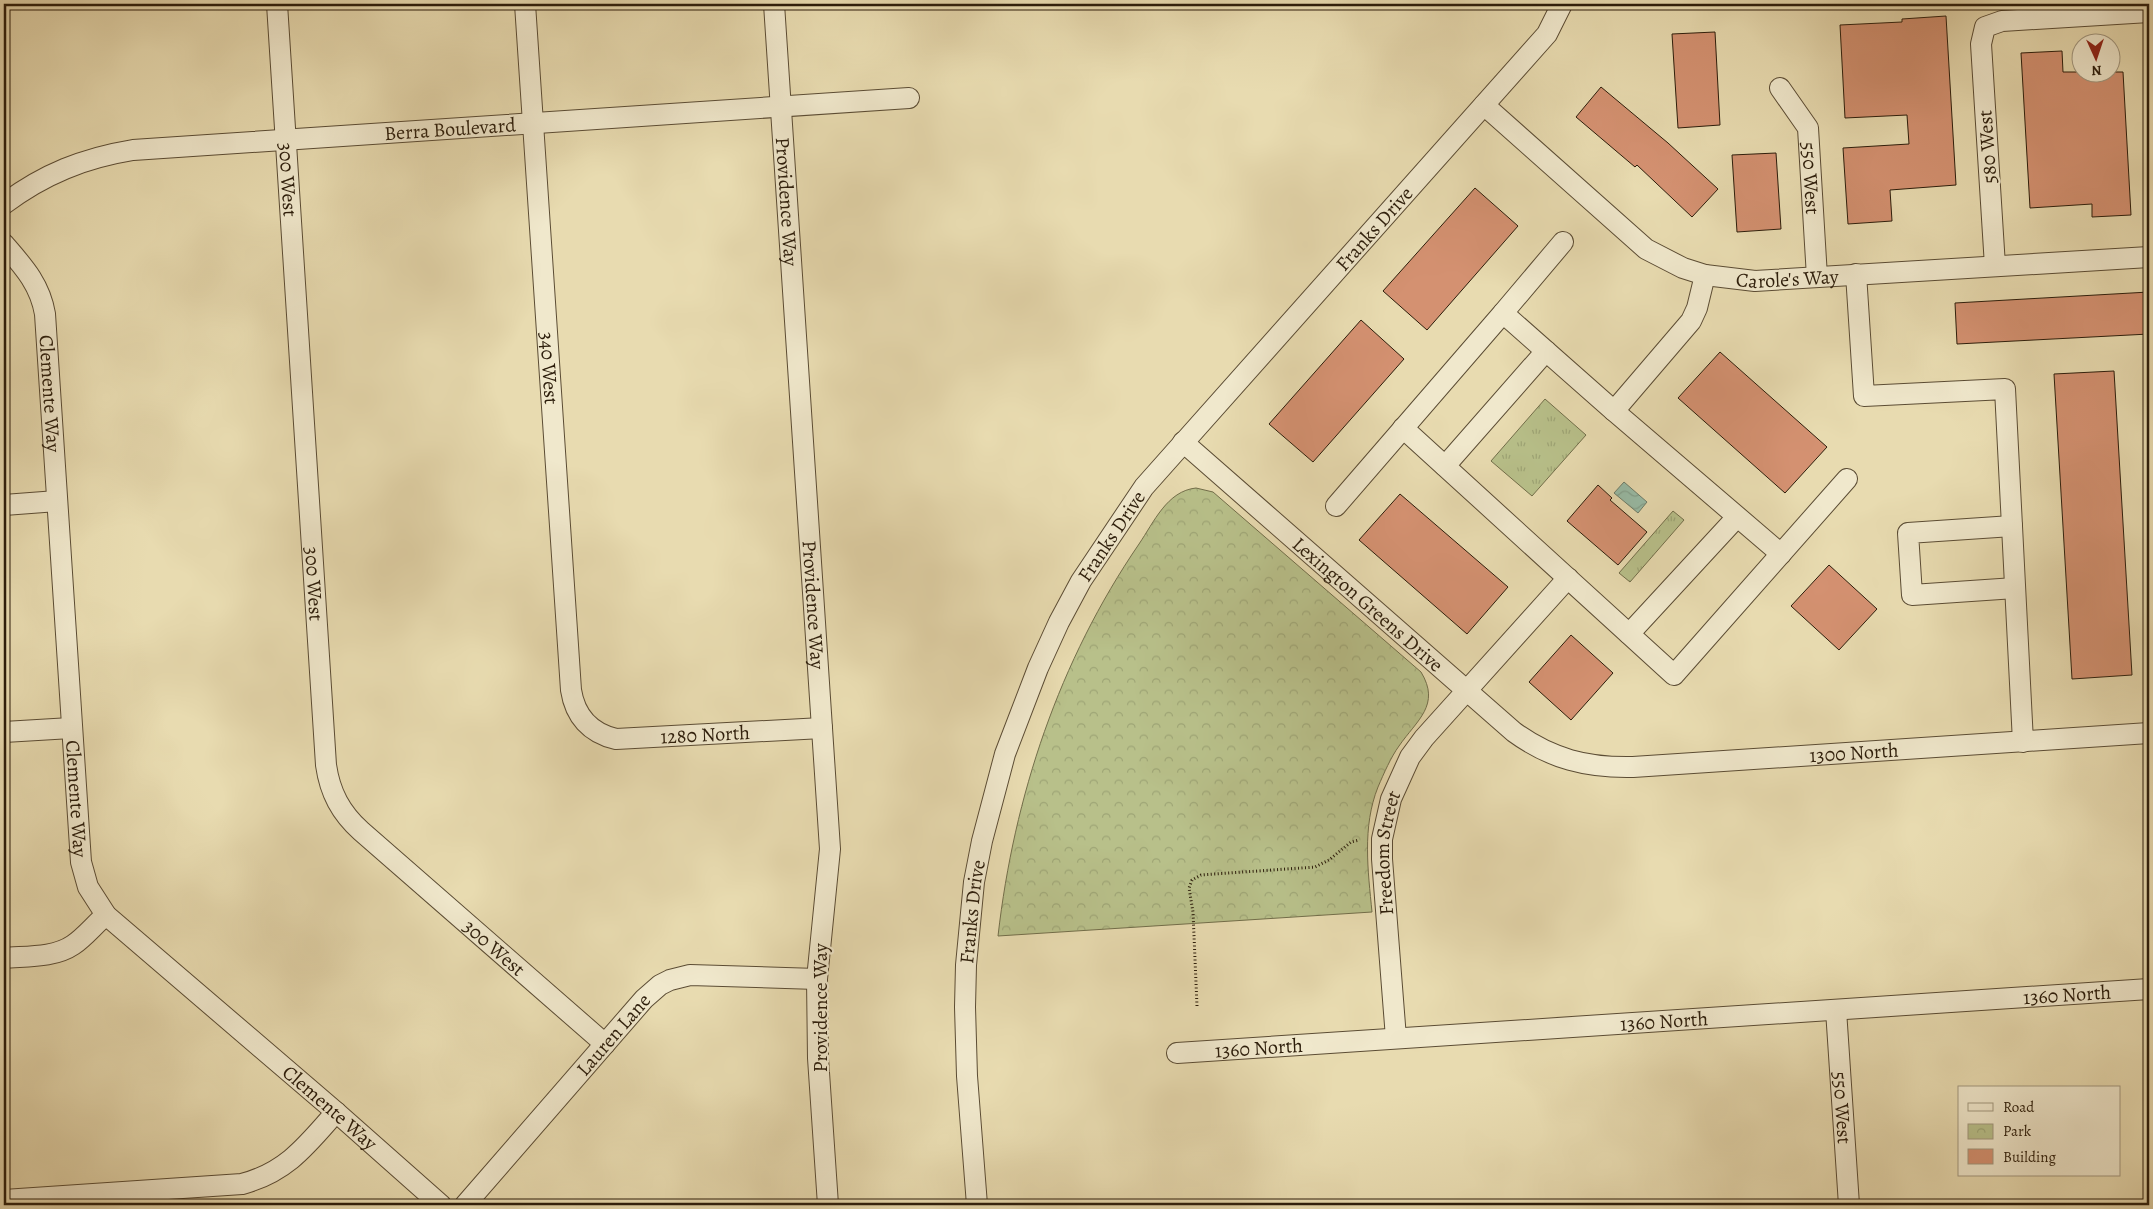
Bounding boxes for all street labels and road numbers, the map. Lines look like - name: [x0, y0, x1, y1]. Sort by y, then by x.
- street label: 580 West: [1971, 109, 2004, 185]
- street label: Berra Boulevard: [383, 111, 517, 147]
- street label: Providence Way: [769, 136, 804, 268]
- street label: 550 West: [1795, 141, 1826, 216]
- street label: 300 West: [272, 142, 304, 218]
- street label: Franks Drive: [1330, 181, 1419, 277]
- street label: Carole's Way: [1734, 263, 1840, 295]
- street label: 340 West: [533, 331, 565, 406]
- street label: Clemente Way: [32, 334, 67, 454]
- street label: Franks Drive: [1071, 485, 1152, 587]
- street label: Lexington Greens Drive: [1286, 531, 1449, 678]
- street label: Providence Way: [796, 539, 831, 671]
- street label: 300 West: [298, 546, 330, 622]
- street label: 1280 North: [660, 719, 751, 751]
- street label: 1300 North: [1808, 737, 1900, 769]
- street label: Clemente Way: [59, 739, 94, 859]
- street label: Freedom Street: [1369, 786, 1407, 916]
- street label: Franks Drive: [953, 857, 992, 965]
- street label: 300 West: [457, 913, 531, 983]
- street label: Providence Way: [807, 942, 834, 1073]
- street label: 1360 North: [2022, 979, 2112, 1011]
- street label: Lauren Lane: [570, 988, 657, 1082]
- street label: 1360 North: [1619, 1005, 1709, 1038]
- street label: 1360 North: [1214, 1032, 1304, 1064]
- street label: Clemente Way: [277, 1059, 384, 1157]
- street label: 550 West: [1826, 1071, 1858, 1145]

